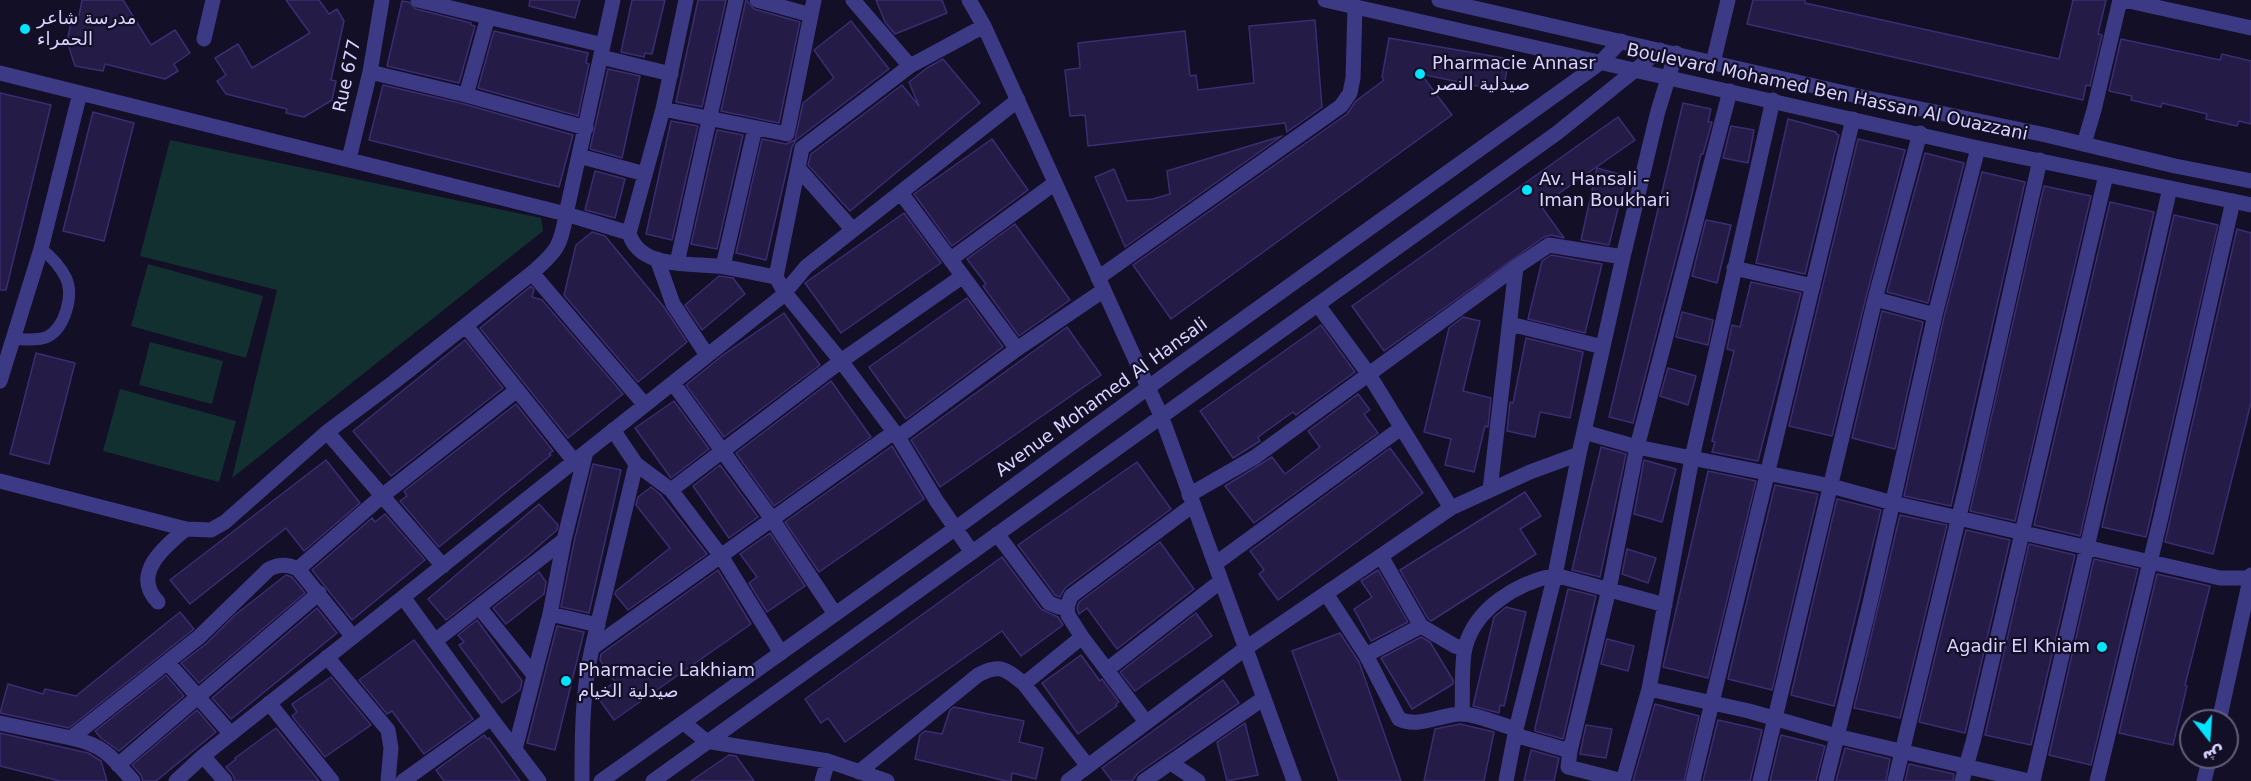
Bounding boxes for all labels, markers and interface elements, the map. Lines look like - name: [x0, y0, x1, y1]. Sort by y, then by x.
- place label: مدرسة شاعر الحمراء: [37, 8, 136, 50]
- marker: مدرسة شاعر الحمراء: [18, 22, 32, 36]
- street label: Rue 677: [330, 37, 366, 115]
- street label: Boulevard Mohamed Ben Hassan Al Ouazzani: [1624, 40, 2030, 146]
- place label: Pharmacie Annasr صيدلية النصر: [1432, 53, 1596, 96]
- marker: Pharmacie Annasr صيدلية النصر: [1413, 67, 1427, 81]
- place label: Av. Hansali - Iman Boukhari: [1539, 169, 1670, 212]
- marker: Av. Hansali - Iman Boukhari: [1520, 183, 1534, 197]
- street label: Avenue Mohamed Al Hansali: [992, 314, 1212, 482]
- place label: Agadir El Khiam: [1947, 636, 2090, 658]
- marker: Agadir El Khiam: [2095, 640, 2109, 654]
- place label: Pharmacie Lakhiam صيدلية الخيام: [578, 660, 755, 702]
- marker: Pharmacie Lakhiam صيدلية الخيام: [559, 674, 573, 688]
- north arrow: [2179, 709, 2239, 769]
- text: ش: [2200, 742, 2227, 767]

